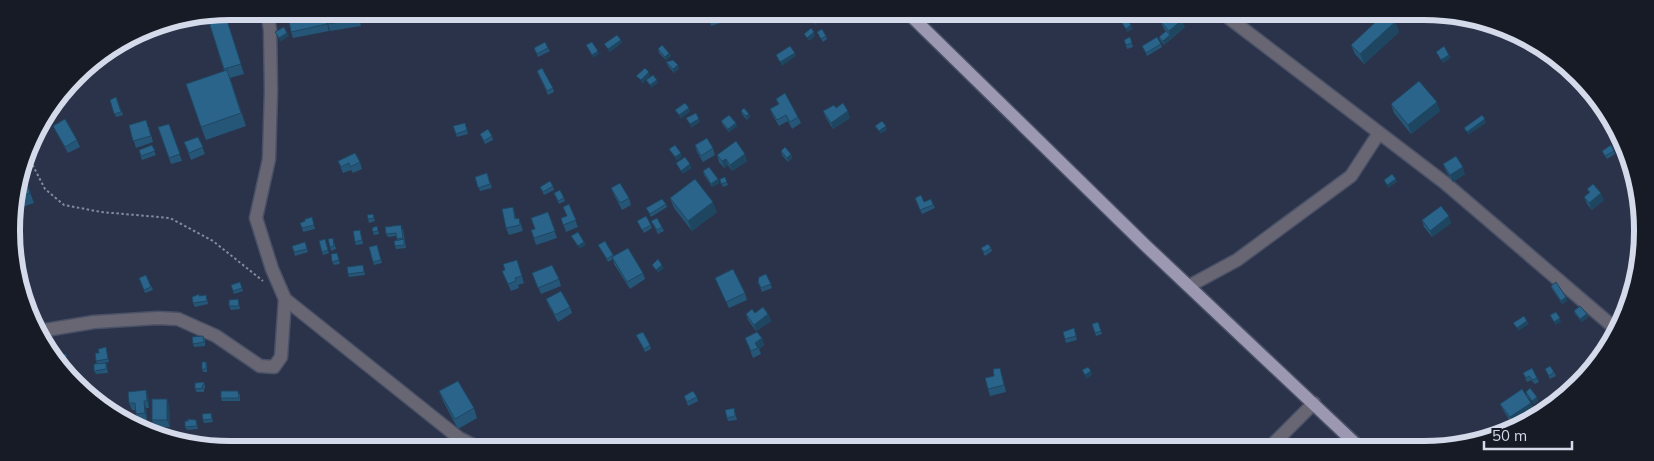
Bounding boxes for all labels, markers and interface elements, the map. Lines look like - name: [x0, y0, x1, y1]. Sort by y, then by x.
- scale bar: [1484, 418, 1572, 450]
- text: 50 m: [1492, 426, 1527, 445]

